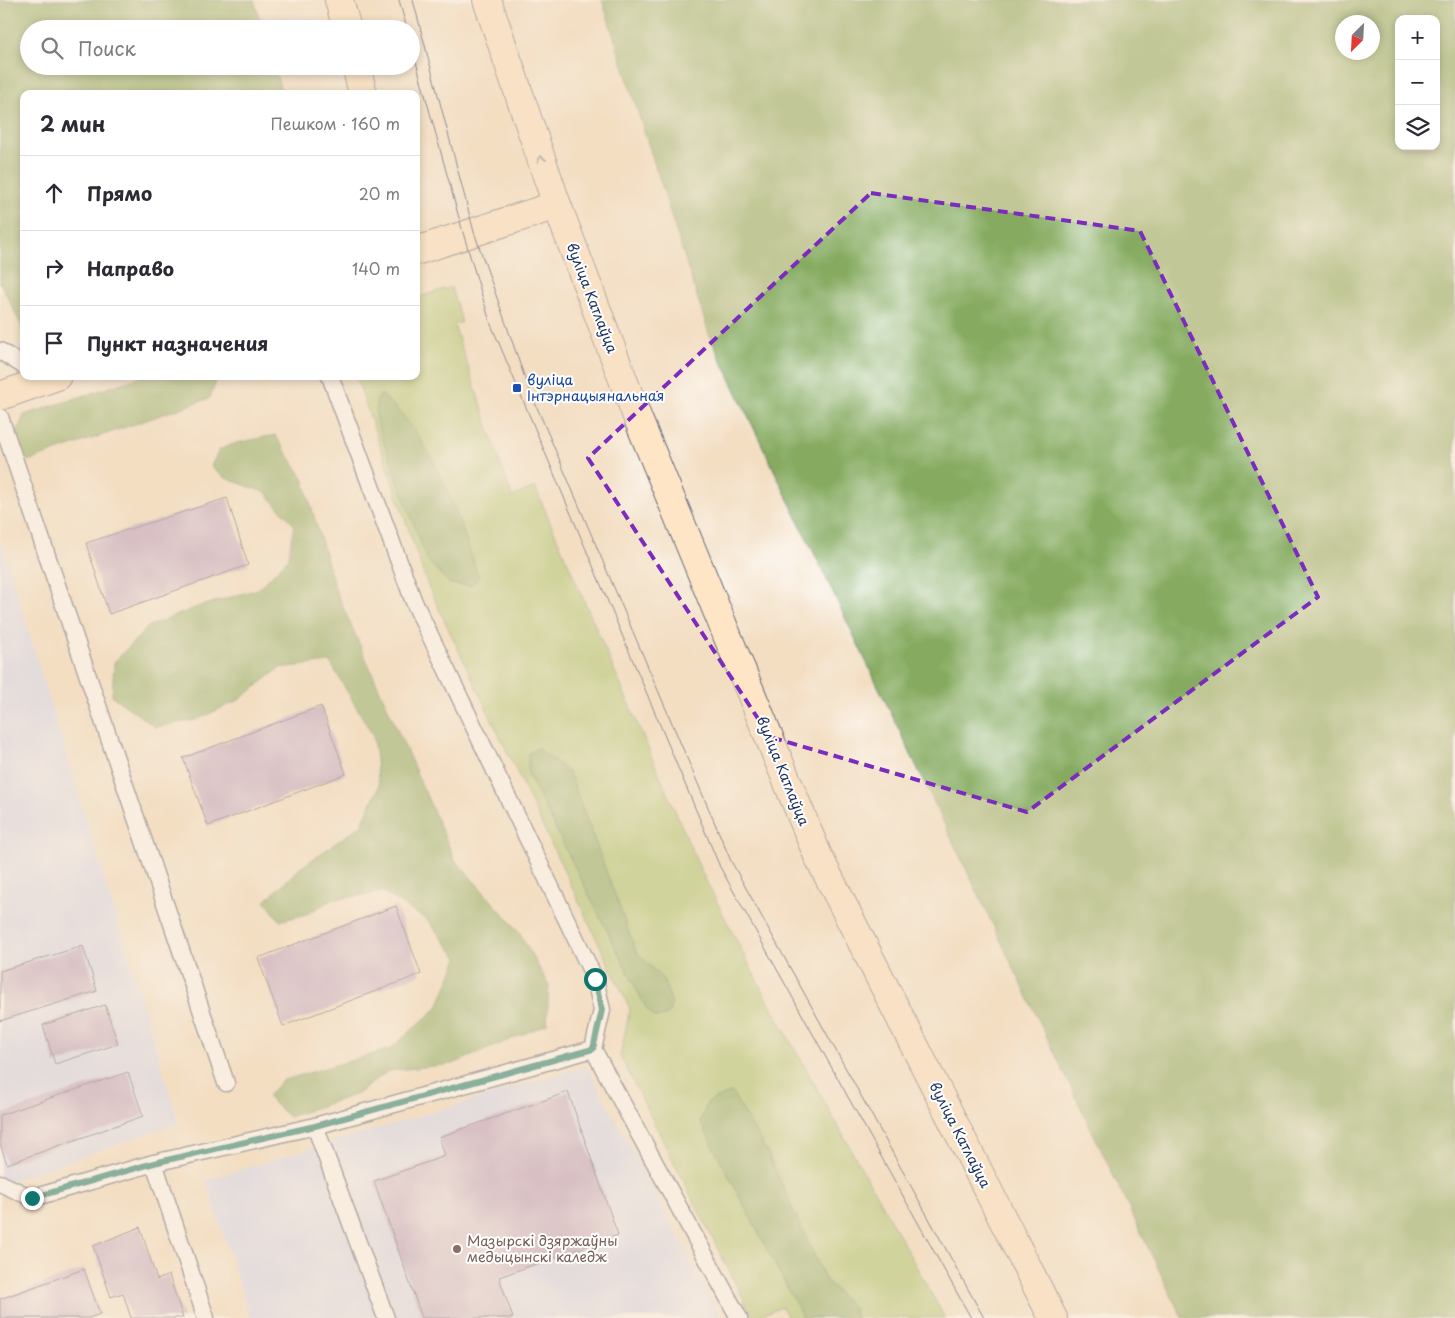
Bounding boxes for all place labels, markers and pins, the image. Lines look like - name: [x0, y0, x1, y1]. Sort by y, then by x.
- place label: вуліца Інтэрнацыянальная: [527, 369, 664, 406]
- marker: вуліца Інтэрнацыянальная: [511, 382, 523, 394]
- place label: Мазырскі дзяржаўны медыцынскі каледж: [467, 1230, 618, 1267]
- marker: Мазырскі дзяржаўны медыцынскі каледж: [451, 1243, 463, 1255]

